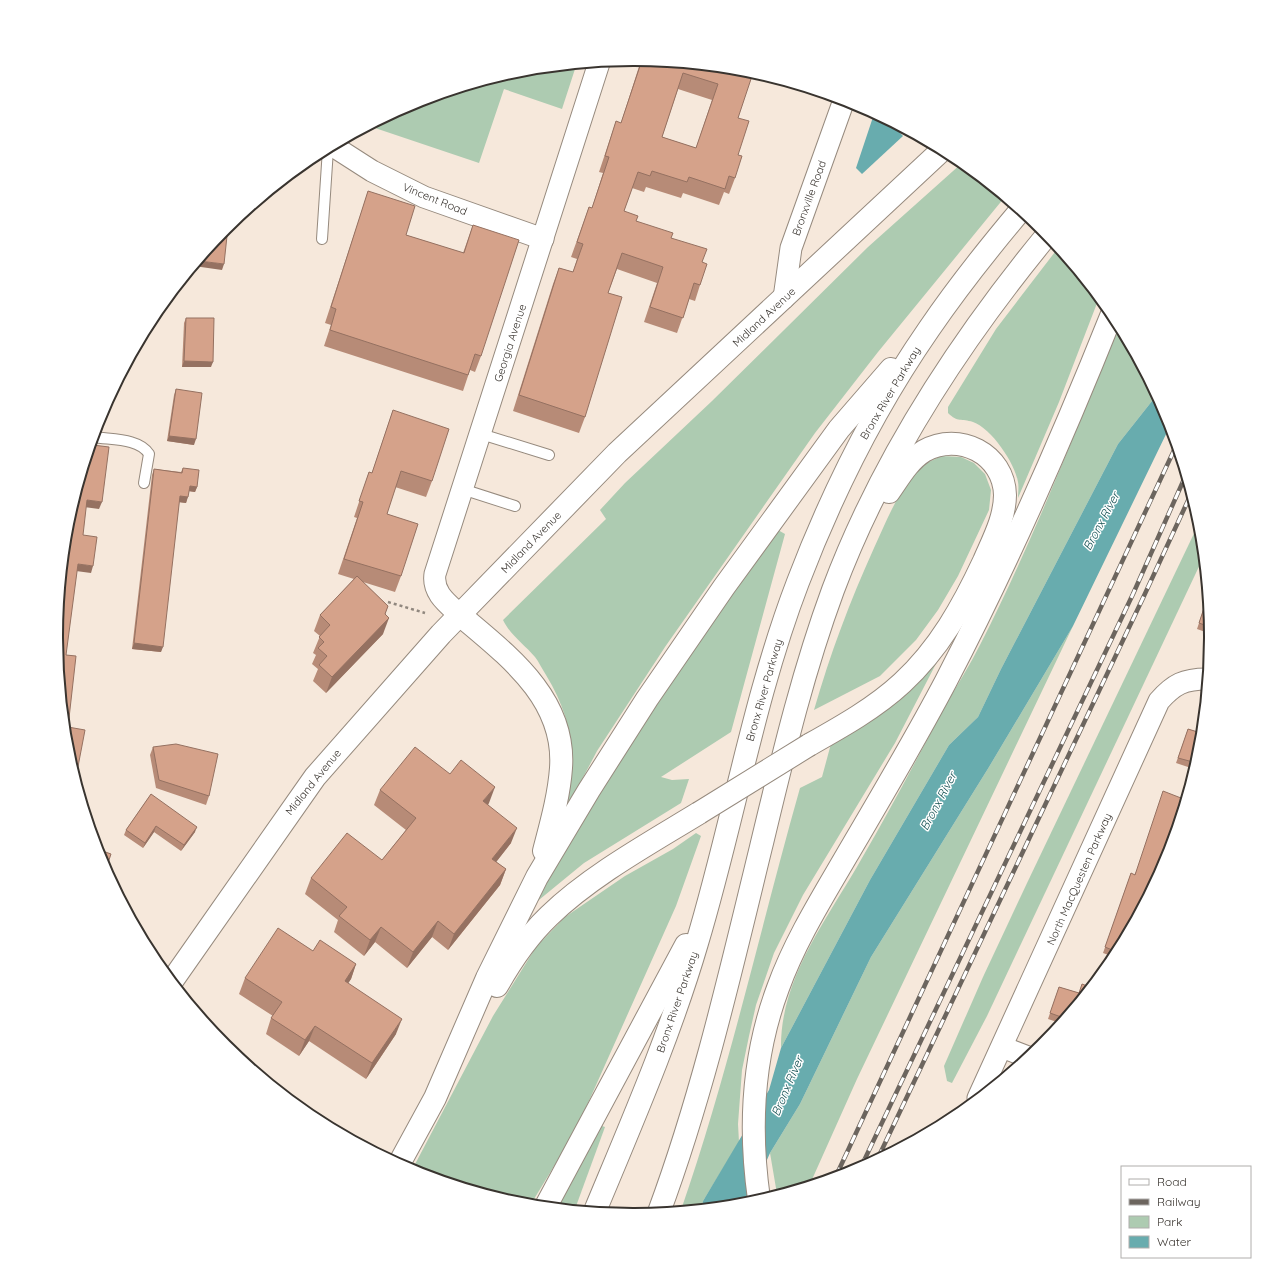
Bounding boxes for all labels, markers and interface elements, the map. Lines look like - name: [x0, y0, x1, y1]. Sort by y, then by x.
- street label: Bronxville Road: [789, 158, 829, 238]
- street label: Vincent Road: [401, 180, 469, 218]
- street label: Midland Avenue: [730, 284, 798, 350]
- street label: Georgia Avenue: [491, 302, 529, 384]
- street label: Bronx River Parkway: [857, 344, 923, 442]
- water label: Bronx River: [1079, 488, 1123, 553]
- street label: Midland Avenue: [498, 508, 564, 576]
- street label: Bronx River Parkway: [743, 637, 785, 743]
- street label: Midland Avenue: [282, 746, 344, 818]
- water label: Bronx River: [916, 768, 960, 833]
- street label: North MacQuesten Parkway: [1043, 811, 1115, 947]
- street label: Bronx River Parkway: [653, 950, 701, 1054]
- water label: Bronx River: [768, 1052, 807, 1118]
- legend: [1121, 1166, 1251, 1258]
- text: Road: [1157, 1174, 1187, 1189]
- text: Railway: [1157, 1194, 1201, 1209]
- text: Park: [1157, 1214, 1182, 1229]
- text: Water: [1157, 1234, 1192, 1249]

